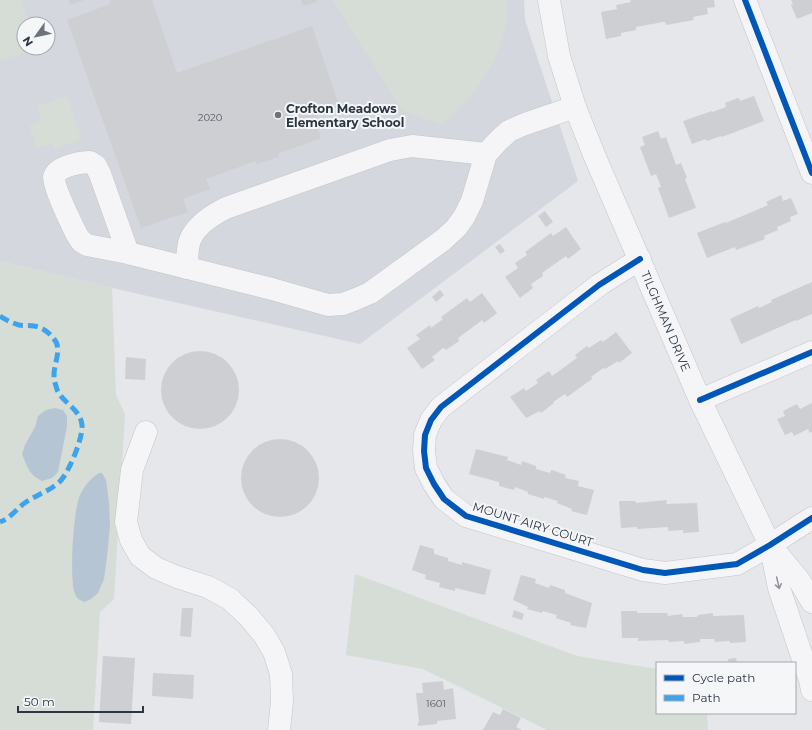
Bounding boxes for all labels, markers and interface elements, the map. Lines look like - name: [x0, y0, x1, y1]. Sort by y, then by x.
- north arrow: [16, 16, 56, 56]
- text: N: [19, 34, 36, 49]
- place label: Crofton Meadows Elementary School: [286, 101, 404, 130]
- marker: Crofton Meadows Elementary School: [273, 110, 283, 120]
- house number: 2020: [198, 111, 223, 124]
- street label: TILGHMAN DRIVE: [638, 269, 694, 373]
- street label: MOUNT AIRY COURT: [471, 498, 595, 550]
- one-way arrow: [775, 576, 783, 589]
- legend: [656, 662, 796, 714]
- text: Cycle path: [692, 670, 755, 685]
- scale bar: [18, 688, 143, 714]
- text: Path: [692, 690, 721, 705]
- text: 50 m: [24, 694, 55, 709]
- house number: 1601: [426, 697, 446, 710]

